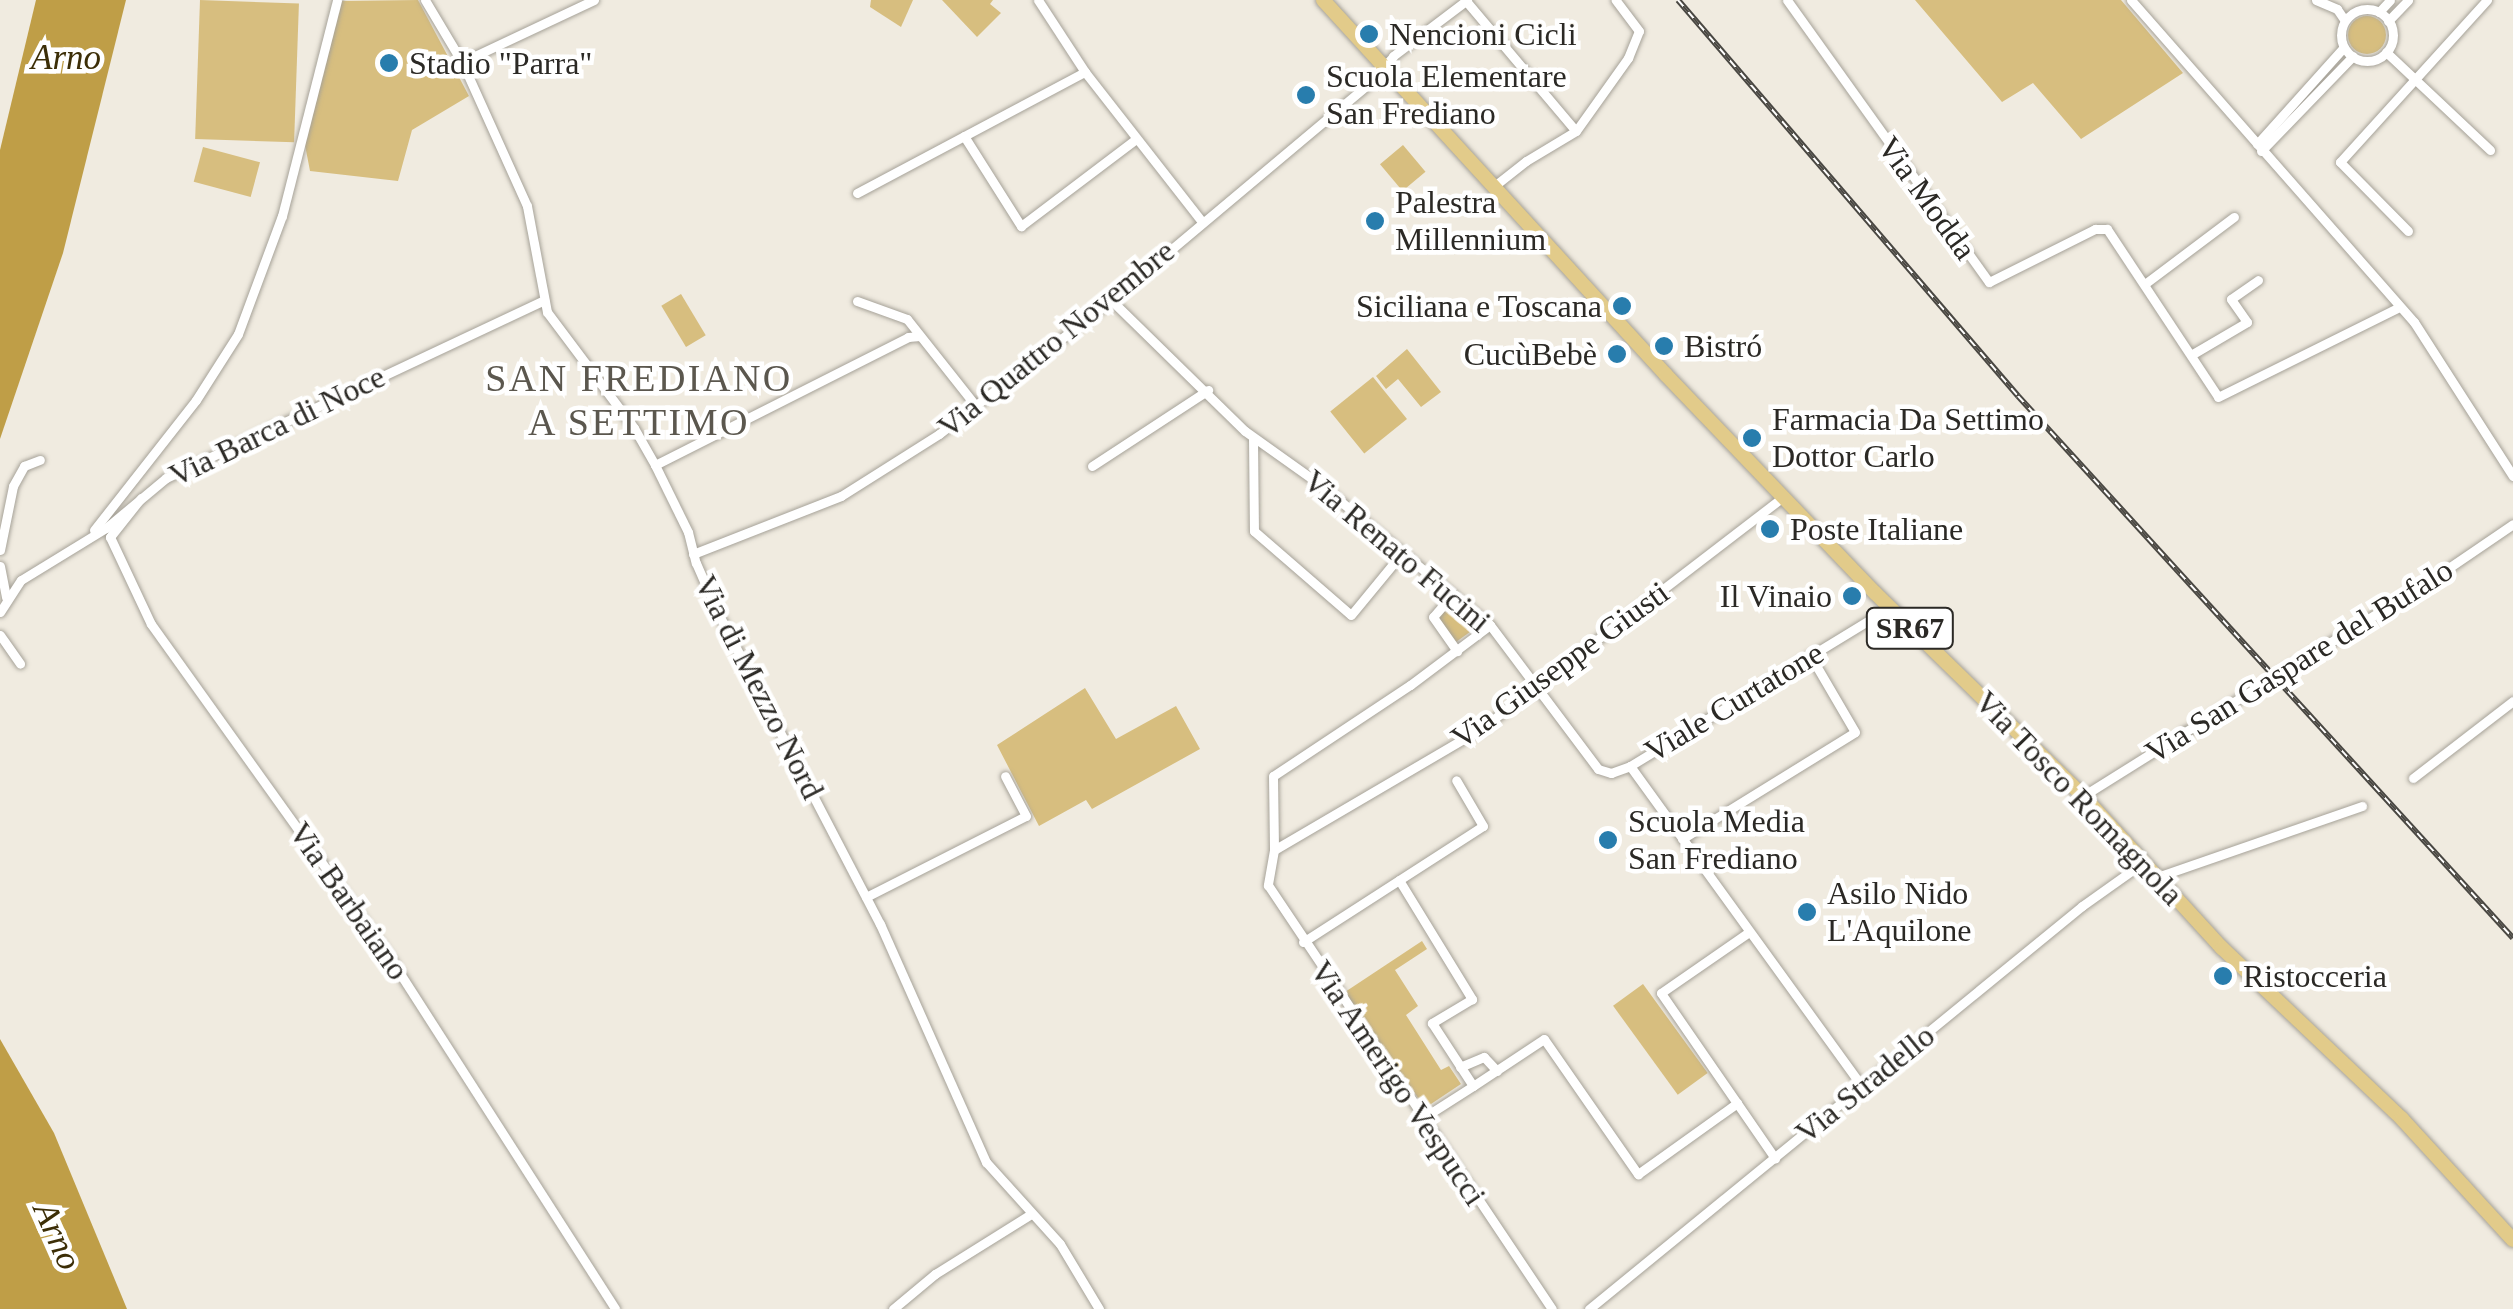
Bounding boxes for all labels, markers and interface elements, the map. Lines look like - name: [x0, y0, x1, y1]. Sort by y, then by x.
- place label: Nencioni Cicli: [1389, 15, 1577, 53]
- marker: Nencioni Cicli: [1358, 23, 1380, 45]
- water label: Arno: [31, 37, 101, 79]
- place label: Stadio "Parra": [409, 44, 592, 82]
- marker: Stadio "Parra": [378, 52, 400, 74]
- place label: Scuola Elementare San Frediano: [1326, 58, 1567, 133]
- marker: Scuola Elementare San Frediano: [1295, 84, 1317, 106]
- street label: Via Modda: [1869, 129, 1985, 267]
- place label: Palestra Millennium: [1395, 184, 1546, 259]
- marker: Palestra Millennium: [1364, 210, 1386, 232]
- street label: Via Quattro Novembre: [930, 232, 1182, 446]
- place label: Siciliana e Toscana: [1355, 287, 1602, 325]
- marker: Siciliana e Toscana: [1611, 295, 1633, 317]
- place label: Bistró: [1684, 327, 1762, 365]
- place label: CucùBebè: [1464, 335, 1597, 373]
- marker: Bistró: [1653, 335, 1675, 357]
- marker: CucùBebè: [1606, 343, 1628, 365]
- district label: SAN FREDIANO A SETTIMO: [485, 356, 793, 446]
- street label: Via Barca di Noce: [163, 357, 391, 495]
- place label: Farmacia Da Settimo Dottor Carlo: [1772, 401, 2044, 476]
- marker: Farmacia Da Settimo Dottor Carlo: [1741, 427, 1763, 449]
- street label: Via Renato Fucini: [1296, 462, 1498, 640]
- place label: Poste Italiane: [1790, 510, 1963, 548]
- marker: Poste Italiane: [1759, 518, 1781, 540]
- street label: Via San Gaspare del Bufalo: [2138, 551, 2460, 771]
- street label: Via di Mezzo Nord: [686, 569, 832, 805]
- street label: Via Giuseppe Giusti: [1444, 573, 1676, 757]
- place label: Il Vinaio: [1719, 577, 1832, 615]
- marker: Il Vinaio: [1841, 585, 1863, 607]
- road number: SR67: [1865, 603, 1955, 653]
- street label: Viale Curtatone: [1638, 634, 1830, 770]
- street label: Via Tosco Romagnola: [1967, 683, 2191, 913]
- place label: Scuola Media San Frediano: [1628, 803, 1805, 878]
- street label: Via Barbaiano: [281, 815, 417, 987]
- marker: Scuola Media San Frediano: [1597, 829, 1619, 851]
- place label: Asilo Nido L'Aquilone: [1827, 875, 1971, 950]
- marker: Asilo Nido L'Aquilone: [1796, 901, 1818, 923]
- street label: Via Amerigo Vespucci: [1301, 952, 1495, 1214]
- place label: Ristocceria: [2243, 957, 2387, 995]
- marker: Ristocceria: [2212, 965, 2234, 987]
- street label: Via Stradello: [1788, 1016, 1942, 1152]
- water label: Arno: [24, 1195, 90, 1277]

